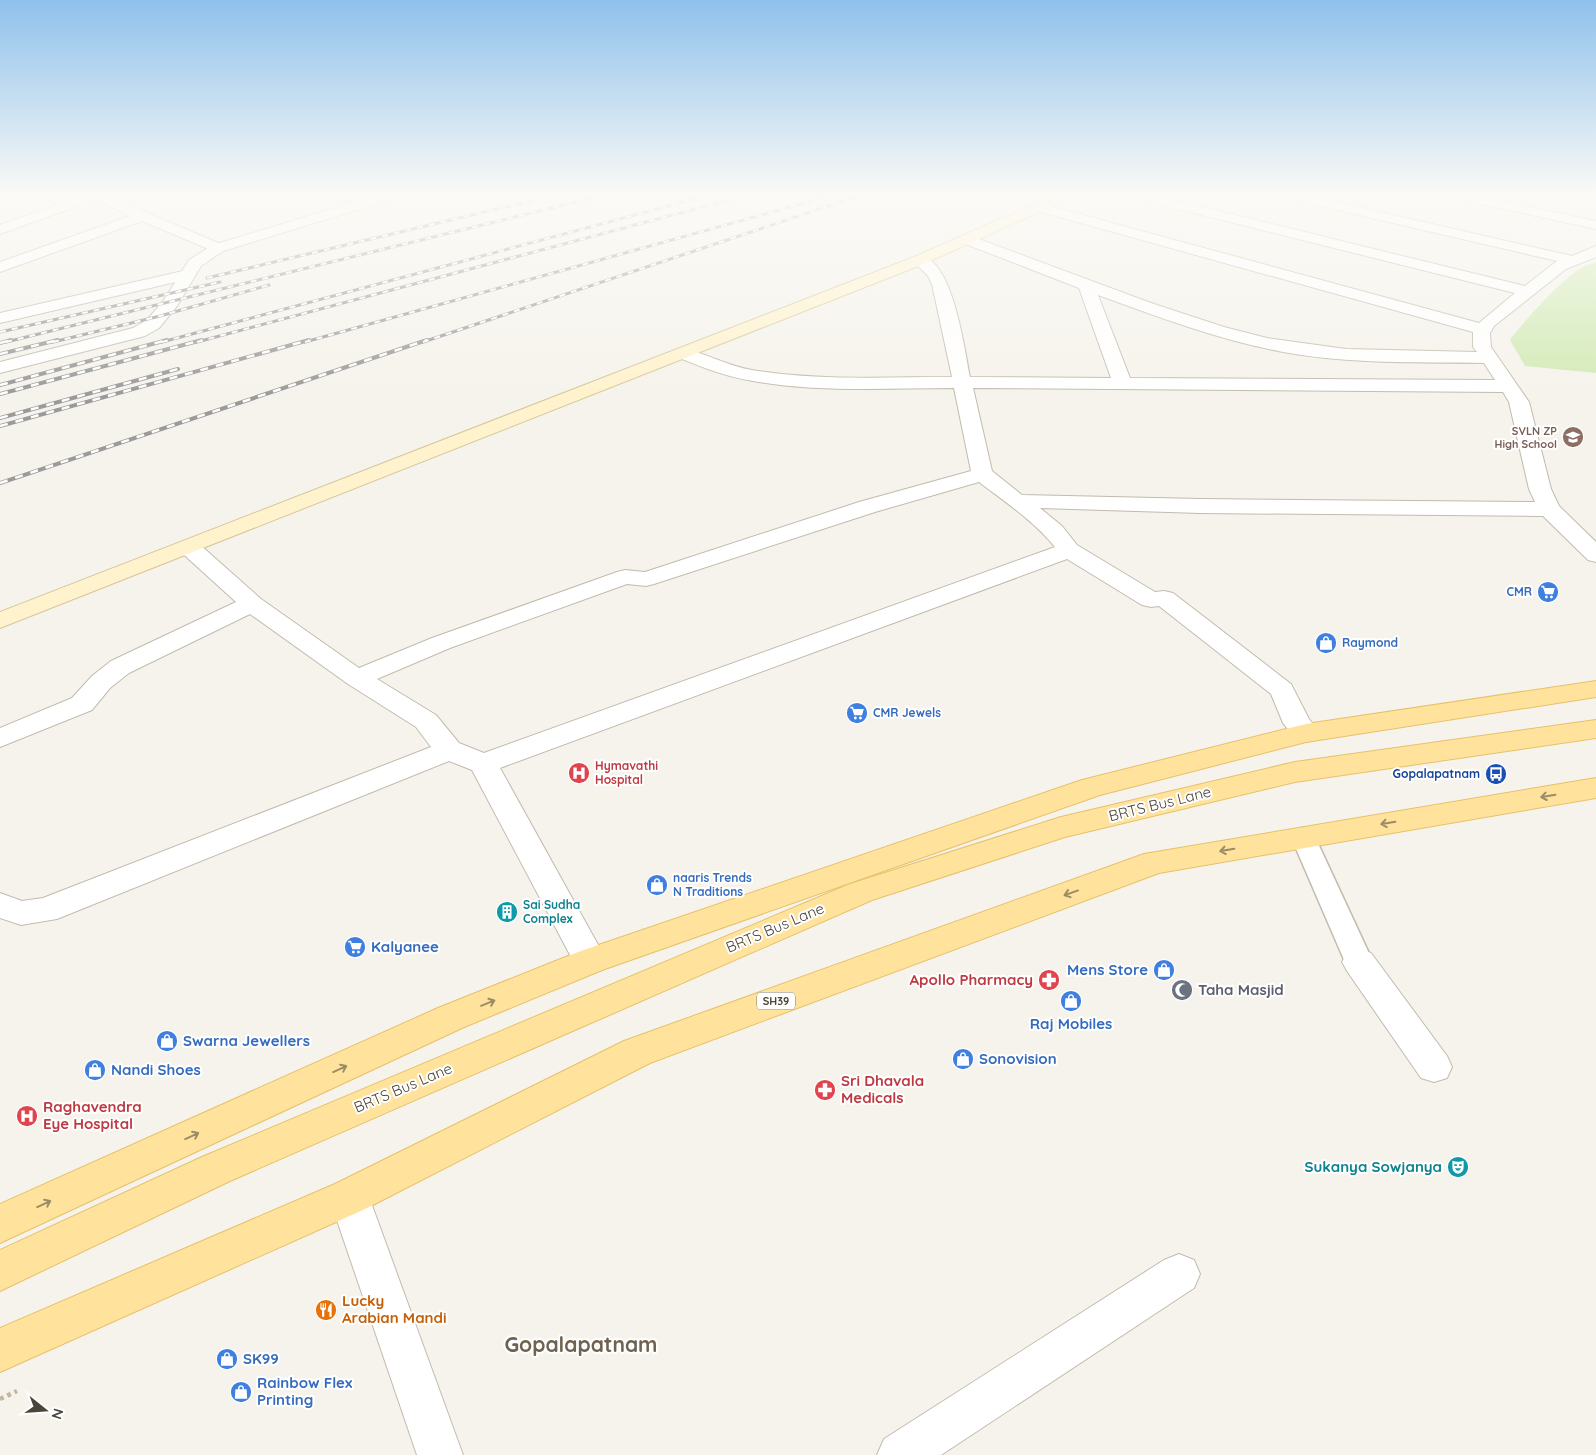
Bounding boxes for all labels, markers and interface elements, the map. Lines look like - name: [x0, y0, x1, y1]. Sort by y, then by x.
- place label: SVLN ZP High School: [1495, 424, 1557, 451]
- school or university icon: SVLN ZP High School: [1561, 425, 1585, 449]
- supermarket icon: CMR: [1536, 580, 1560, 604]
- place label: CMR: [1506, 584, 1532, 599]
- shop icon: Raymond: [1314, 631, 1338, 655]
- place label: Raymond: [1342, 635, 1398, 650]
- supermarket icon: CMR Jewels: [845, 701, 869, 725]
- place label: CMR Jewels: [873, 705, 941, 720]
- place label: Hymavathi Hospital: [595, 758, 658, 787]
- hospital icon: Hymavathi Hospital: [567, 761, 591, 785]
- bus stop icon: Gopalapatnam: [1484, 762, 1508, 786]
- place label: Gopalapatnam: [1393, 766, 1480, 781]
- street label: BRTS Bus Lane: [1107, 782, 1213, 825]
- one-way arrow: [1540, 791, 1556, 801]
- one-way arrow: [1380, 818, 1396, 828]
- one-way arrow: [1220, 845, 1236, 855]
- place label: naaris Trends N Traditions: [673, 870, 752, 899]
- shop icon: naaris Trends N Traditions: [645, 873, 669, 897]
- one-way arrow: [1064, 889, 1080, 898]
- place label: Sai Sudha Complex: [523, 897, 580, 926]
- street label: BRTS Bus Lane: [723, 898, 827, 957]
- building icon: Sai Sudha Complex: [495, 900, 519, 924]
- supermarket icon: Kalyanee: [343, 935, 367, 959]
- place label: Kalyanee: [371, 937, 439, 956]
- shop icon: Mens Store: [1152, 958, 1176, 982]
- place label: Mens Store: [1067, 960, 1148, 979]
- pharmacy icon: Apollo Pharmacy: [1037, 968, 1061, 992]
- place label: Apollo Pharmacy: [910, 970, 1033, 989]
- mosque icon: Taha Masjid: [1170, 978, 1194, 1002]
- place label: Taha Masjid: [1198, 980, 1284, 999]
- shop icon: Raj Mobiles: [1059, 989, 1083, 1013]
- road number: SH39: [757, 992, 795, 1009]
- one-way arrow: [480, 997, 495, 1007]
- place label: Raj Mobiles: [1030, 1014, 1112, 1033]
- shop icon: Swarna Jewellers: [155, 1029, 179, 1053]
- place label: Swarna Jewellers: [183, 1031, 310, 1050]
- shop icon: Sonovision: [951, 1047, 975, 1071]
- place label: Sonovision: [979, 1049, 1057, 1068]
- shop icon: Nandi Shoes: [83, 1058, 107, 1082]
- street label: BRTS Bus Lane: [351, 1058, 455, 1117]
- place label: Nandi Shoes: [111, 1060, 201, 1079]
- one-way arrow: [332, 1063, 347, 1073]
- place label: Sri Dhavala Medicals: [841, 1071, 924, 1107]
- pharmacy icon: Sri Dhavala Medicals: [813, 1078, 837, 1102]
- place label: Raghavendra Eye Hospital: [43, 1097, 142, 1133]
- hospital icon: Raghavendra Eye Hospital: [15, 1104, 39, 1128]
- one-way arrow: [184, 1131, 199, 1141]
- theatre icon: Sukanya Sowjanya: [1446, 1155, 1470, 1179]
- place label: Sukanya Sowjanya: [1305, 1157, 1442, 1176]
- one-way arrow: [36, 1199, 51, 1208]
- place label: Lucky Arabian Mandi: [342, 1291, 446, 1327]
- restaurant icon: Lucky Arabian Mandi: [314, 1298, 338, 1322]
- district label: Gopalapatnam: [505, 1331, 657, 1357]
- shop icon: SK99: [215, 1347, 239, 1371]
- place label: SK99: [243, 1349, 279, 1368]
- place label: Rainbow Flex Printing: [257, 1373, 353, 1409]
- shop icon: Rainbow Flex Printing: [229, 1380, 253, 1404]
- north arrow: [20, 1385, 70, 1435]
- text: N: [47, 1406, 68, 1421]

